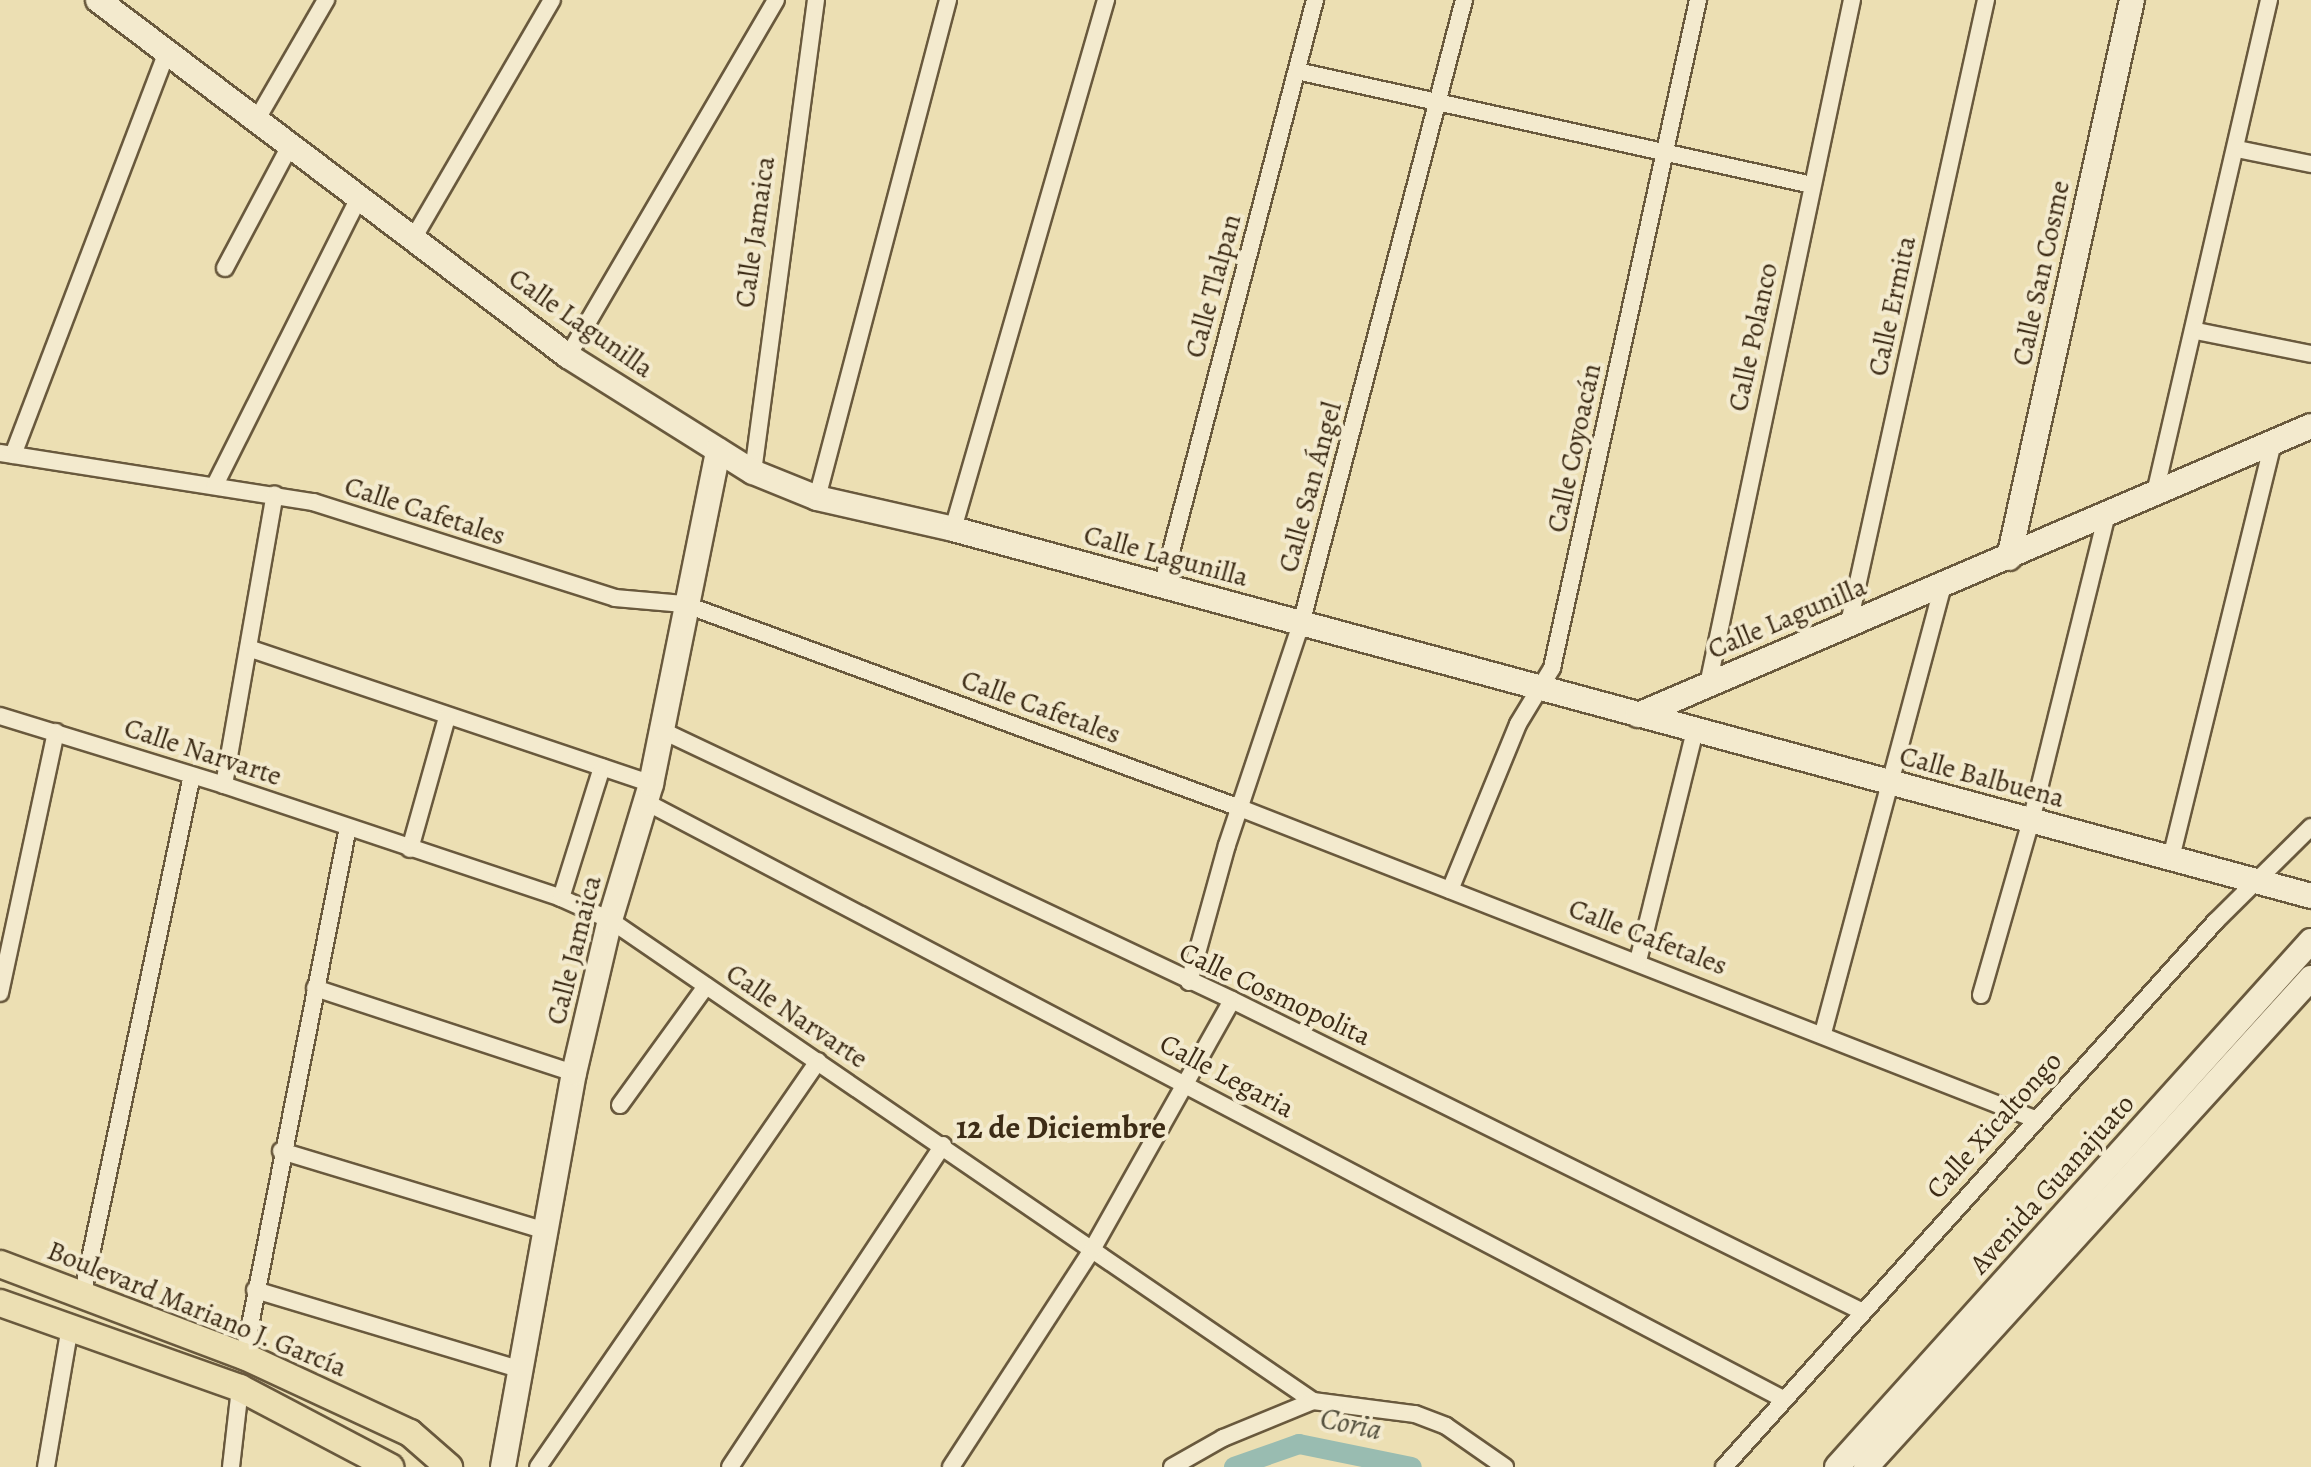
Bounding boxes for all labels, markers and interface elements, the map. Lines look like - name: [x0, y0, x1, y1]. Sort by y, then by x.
- street label: Calle Jamaica: [728, 154, 782, 310]
- street label: Calle San Cosme: [2005, 177, 2077, 369]
- street label: Calle Tlalpan: [1178, 211, 1248, 361]
- street label: Calle Ermita: [1861, 233, 1923, 379]
- street label: Calle Polanco: [1721, 260, 1785, 414]
- street label: Calle Lagunilla: [502, 261, 660, 385]
- street label: Calle Coyoacán: [1540, 360, 1608, 536]
- street label: Calle San Ángel: [1271, 398, 1349, 576]
- street label: Calle Cafetales: [340, 469, 510, 553]
- street label: Calle Lagunilla: [1080, 518, 1252, 594]
- street label: Calle Lagunilla: [1703, 570, 1871, 666]
- street label: Calle Cafetales: [957, 663, 1125, 751]
- street label: Calle Narvarte: [120, 711, 286, 793]
- street label: Calle Balbuena: [1896, 739, 2068, 815]
- street label: Calle Jamaica: [539, 872, 609, 1028]
- street label: Calle Cafetales: [1564, 891, 1732, 983]
- street label: Calle Cosmopolita: [1174, 935, 1376, 1053]
- street label: Calle Narvarte: [720, 956, 874, 1076]
- street label: Calle Legaria: [1154, 1027, 1300, 1125]
- street label: Calle Xicaltongo: [1919, 1044, 2069, 1206]
- street label: Avenida Guanajuato: [1962, 1087, 2142, 1281]
- district label: 12 de Diciembre: [956, 1108, 1166, 1146]
- street label: Boulevard Mariano J. García: [42, 1233, 352, 1385]
- water label: Coria: [1317, 1400, 1385, 1448]

